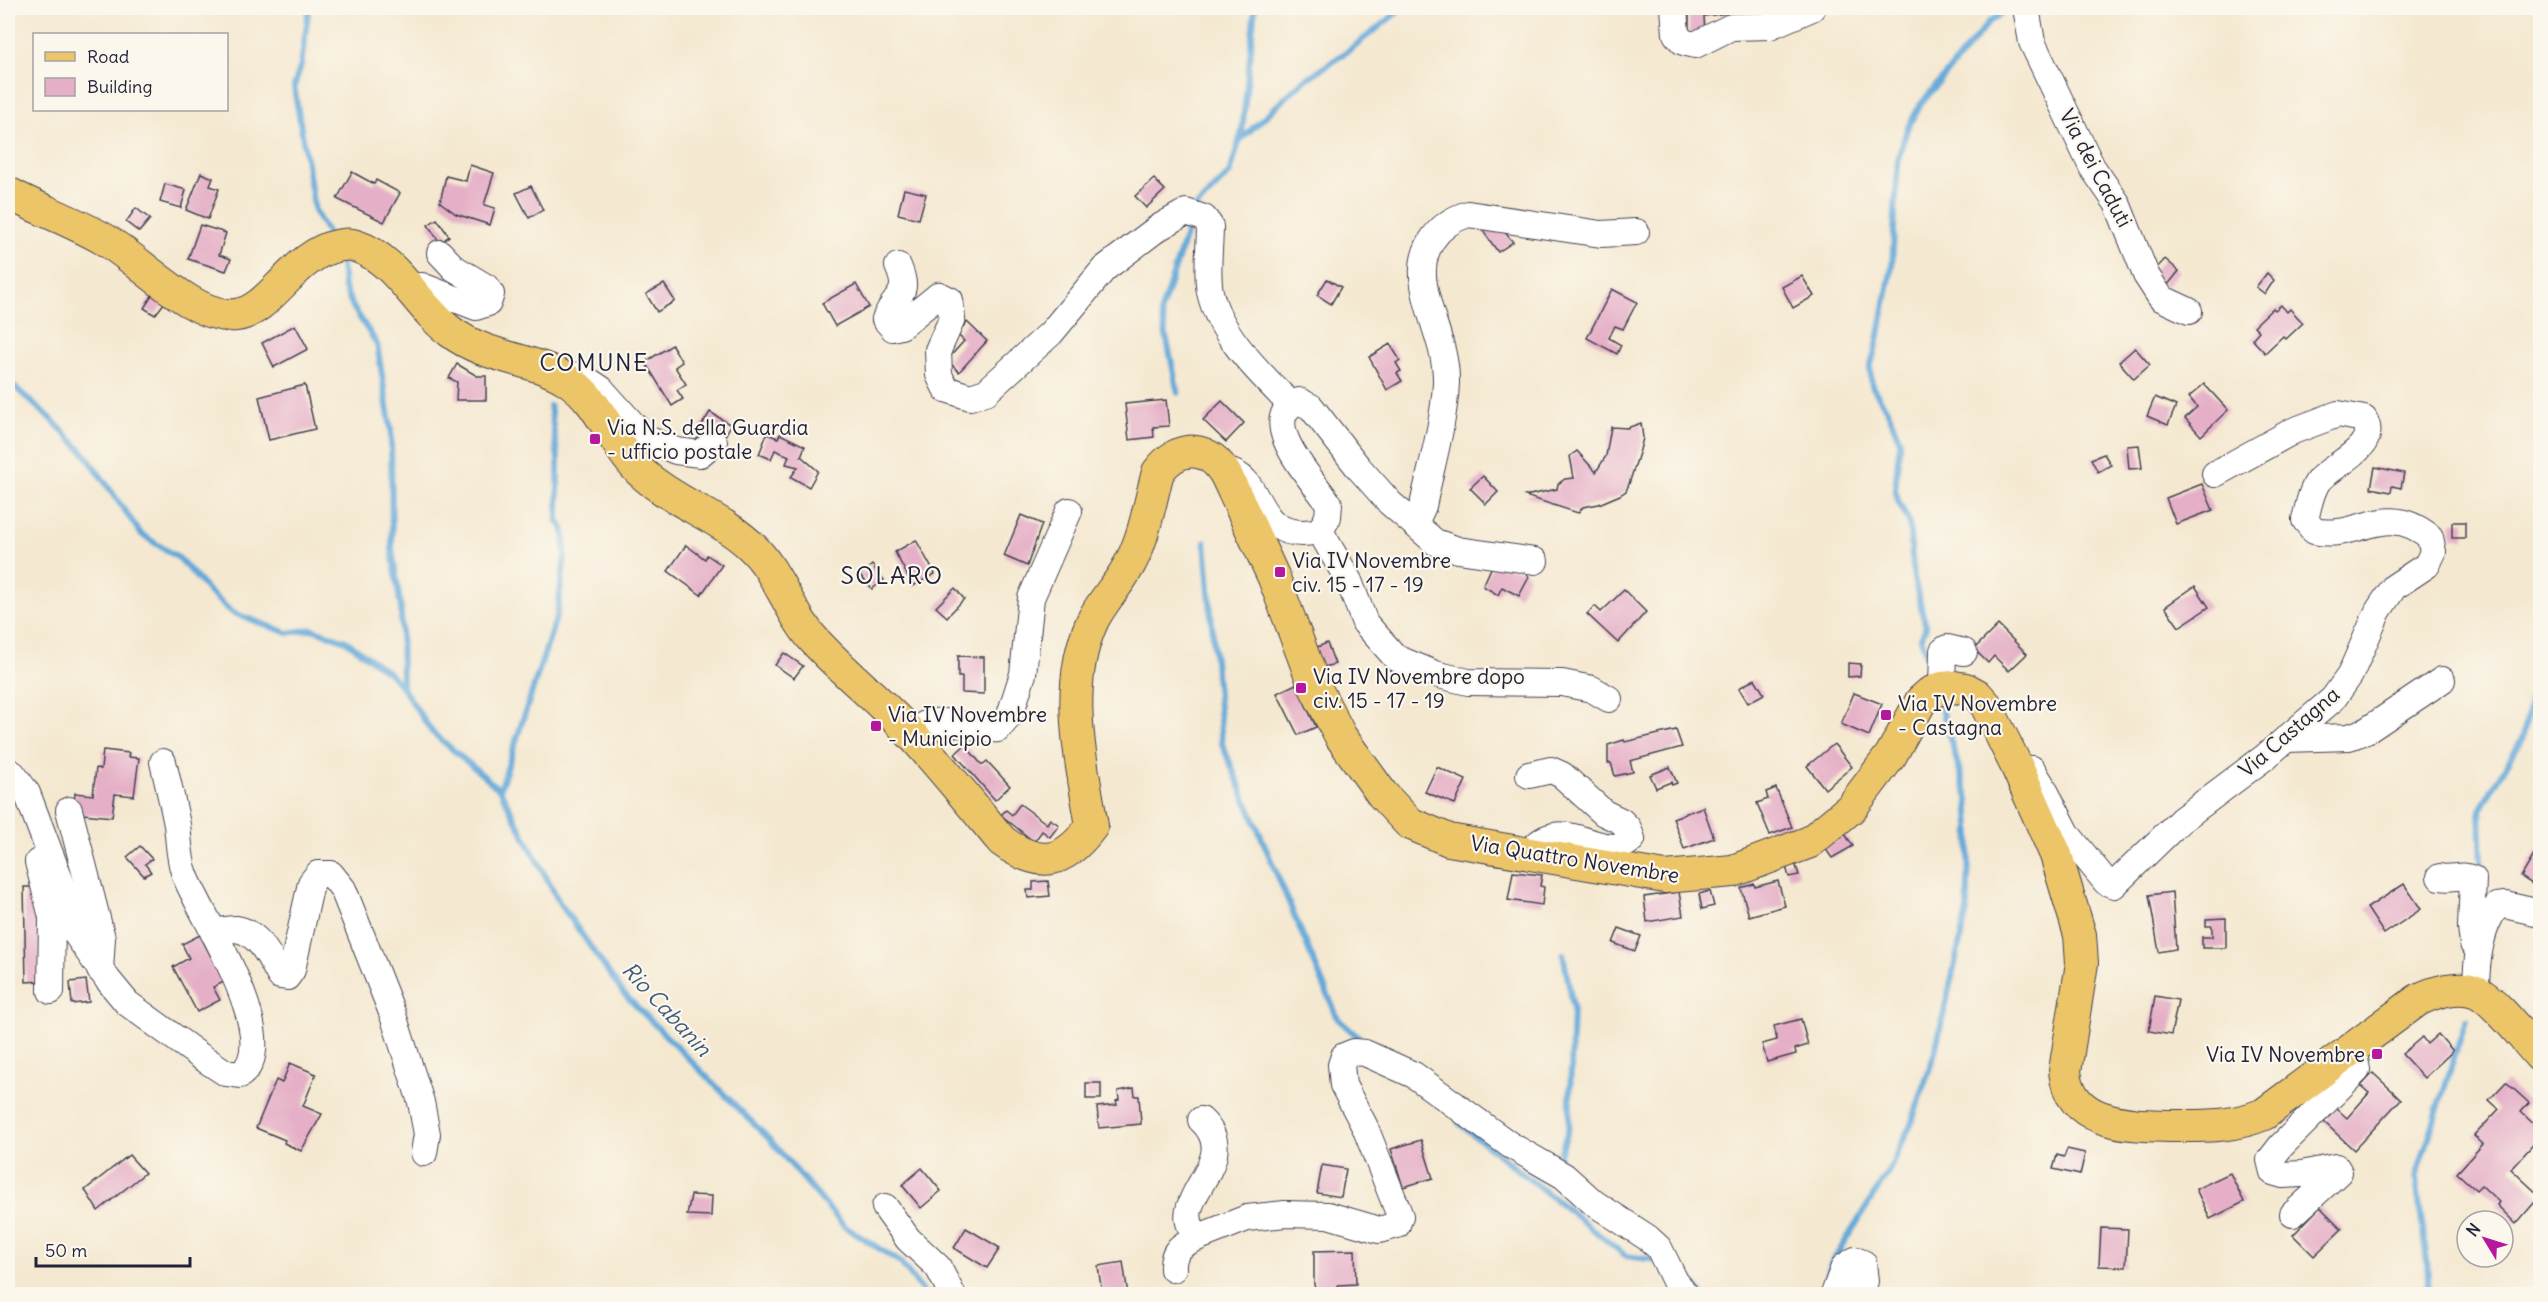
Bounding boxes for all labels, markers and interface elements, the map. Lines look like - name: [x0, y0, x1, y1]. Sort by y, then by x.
- legend: [33, 33, 228, 111]
- text: Road: [87, 45, 130, 68]
- text: Building: [87, 75, 152, 98]
- street label: Via dei Caduti: [2054, 104, 2138, 232]
- district label: COMUNE: [539, 347, 649, 377]
- place label: Via N.S. della Guardia - ufficio postale: [607, 414, 808, 465]
- marker: Via N.S. della Guardia - ufficio postale: [588, 432, 602, 446]
- place label: Via IV Novembre civ. 15 - 17 - 19: [1292, 547, 1451, 598]
- district label: SOLARO: [840, 560, 944, 590]
- marker: Via IV Novembre civ. 15 - 17 - 19: [1273, 565, 1287, 579]
- place label: Via IV Novembre dopo civ. 15 - 17 - 19: [1313, 663, 1525, 714]
- marker: Via IV Novembre dopo civ. 15 - 17 - 19: [1294, 681, 1308, 695]
- street label: Via Castagna: [2233, 681, 2345, 783]
- place label: Via IV Novembre - Castagna: [1898, 690, 2057, 741]
- place label: Via IV Novembre - Municipio: [888, 701, 1047, 752]
- marker: Via IV Novembre - Castagna: [1879, 708, 1893, 722]
- marker: Via IV Novembre - Municipio: [869, 719, 883, 733]
- street label: Via Quattro Novembre: [1469, 829, 1681, 889]
- water label: Rio Cabanin: [616, 956, 719, 1063]
- place label: Via IV Novembre: [2206, 1041, 2365, 1068]
- marker: Via IV Novembre: [2370, 1047, 2384, 1061]
- north arrow: [2455, 1209, 2515, 1269]
- text: N: [2462, 1219, 2484, 1240]
- scale bar: [36, 1230, 190, 1268]
- text: 50 m: [45, 1239, 87, 1262]

